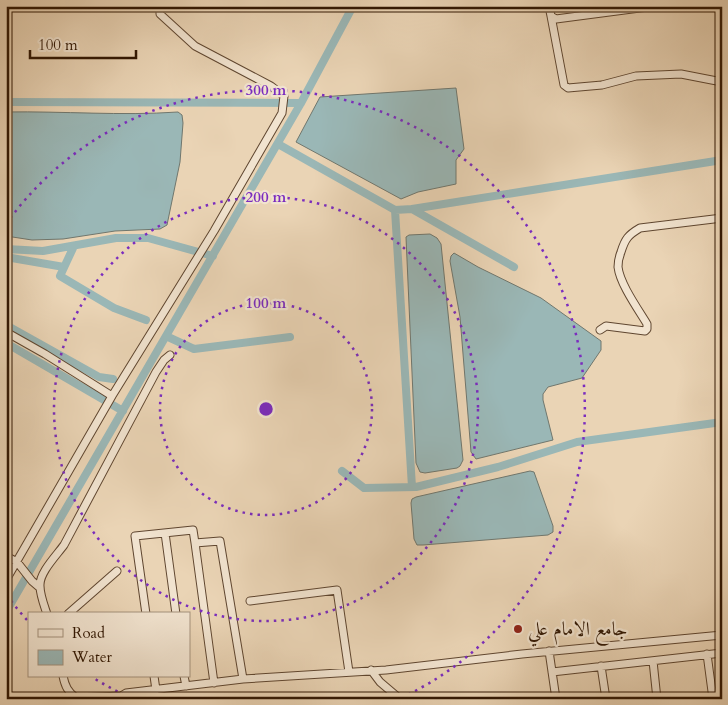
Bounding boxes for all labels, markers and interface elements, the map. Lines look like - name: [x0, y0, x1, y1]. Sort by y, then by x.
- scale bar: [30, 28, 136, 60]
- text: 100 m: [38, 35, 78, 55]
- text: 300 m: [246, 80, 287, 100]
- text: 200 m: [246, 187, 287, 207]
- text: 100 m: [246, 293, 287, 313]
- centre of rings: [257, 400, 275, 418]
- legend: [28, 612, 190, 678]
- place label: جامع اﻻمام علي: [528, 616, 628, 647]
- text: Road: [72, 623, 105, 643]
- marker: جامع اﻻمام علي: [512, 623, 524, 635]
- text: Water: [71, 647, 113, 667]

